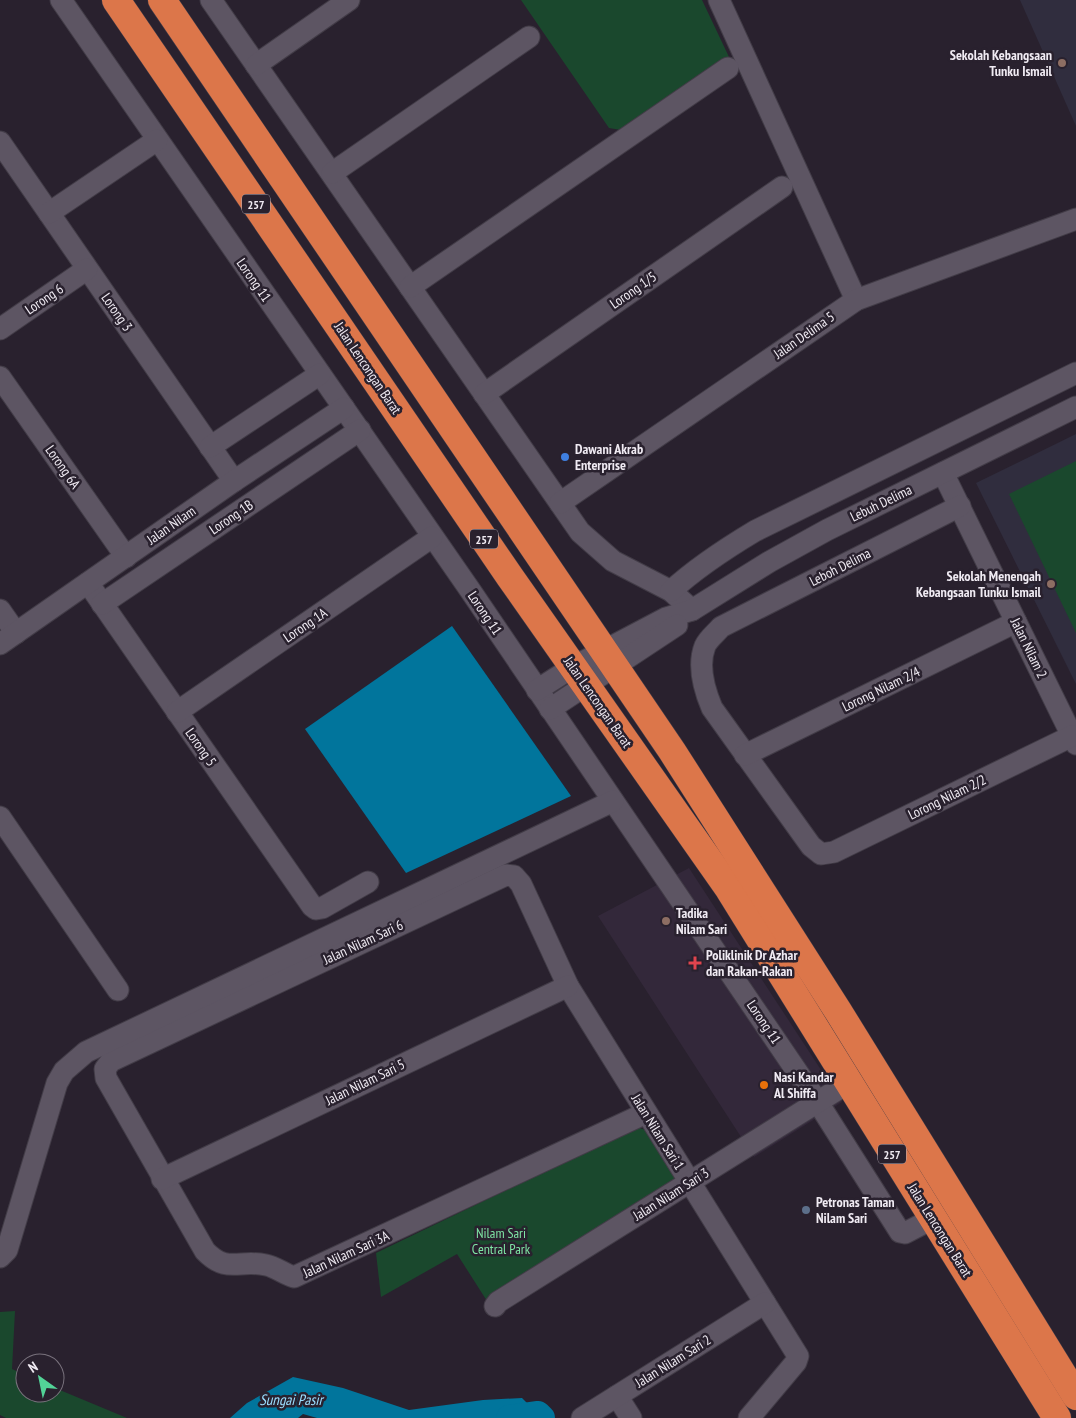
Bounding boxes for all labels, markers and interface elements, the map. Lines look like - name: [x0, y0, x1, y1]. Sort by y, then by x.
- place label: Sekolah Kebangsaan Tunku Ismail: [950, 46, 1053, 80]
- marker: Sekolah Kebangsaan Tunku Ismail: [1056, 57, 1068, 69]
- road number: 257: [242, 194, 270, 213]
- street label: Lorong 11: [233, 255, 275, 305]
- street label: Lorong 1/5: [606, 267, 660, 313]
- street label: Lorong 6: [21, 280, 67, 318]
- street label: Lorong 3: [97, 289, 137, 335]
- street label: Jalan Delima 5: [769, 307, 838, 363]
- street label: Jalan Lencongan Barat: [330, 318, 406, 418]
- place label: Dawani Akrab Enterprise: [575, 440, 643, 474]
- street label: Lorong 6A: [42, 442, 85, 493]
- marker: Dawani Akrab Enterprise: [559, 451, 571, 463]
- street label: Lebuh Delima: [847, 480, 915, 526]
- street label: Lorong 1B: [206, 496, 256, 538]
- street label: Jalan Nilam: [142, 502, 199, 549]
- road number: 257: [470, 530, 498, 548]
- street label: Leboh Delima: [806, 544, 874, 590]
- place label: Sekolah Menengah Kebangsaan Tunku Ismail: [916, 567, 1042, 601]
- marker: Sekolah Menengah Kebangsaan Tunku Ismail: [1045, 578, 1057, 590]
- street label: Lorong 11: [464, 588, 506, 638]
- street label: Lorong 1A: [280, 604, 331, 646]
- street label: Jalan Nilam 2: [1006, 614, 1051, 681]
- street label: Jalan Lencongan Barat: [559, 652, 636, 751]
- street label: Lorong Nilam 2/4: [839, 662, 924, 716]
- street label: Lorong 5: [181, 724, 221, 770]
- street label: Lorong Nilam 2/2: [905, 770, 989, 824]
- place label: Tadika Nilam Sari: [676, 904, 727, 938]
- marker: Tadika Nilam Sari: [660, 915, 672, 927]
- street label: Jalan Nilam Sari 6: [319, 916, 406, 969]
- place label: Poliklinik Dr Azhar dan Rakan-Rakan: [706, 946, 798, 980]
- marker: Poliklinik Dr Azhar dan Rakan-Rakan: [688, 956, 702, 970]
- street label: Lorong 11: [743, 997, 785, 1047]
- street label: Jalan Nilam Sari 5: [321, 1055, 408, 1109]
- place label: Nasi Kandar Al Shiffa: [773, 1068, 834, 1102]
- marker: Nasi Kandar Al Shiffa: [758, 1079, 770, 1091]
- street label: Jalan Nilam Sari 1: [627, 1090, 688, 1173]
- road number: 257: [878, 1144, 906, 1164]
- street label: Jalan Nilam Sari 3: [629, 1164, 712, 1225]
- street label: Jalan Lencongan Barat: [903, 1179, 976, 1280]
- place label: Petronas Taman Nilam Sari: [816, 1193, 895, 1227]
- marker: Petronas Taman Nilam Sari: [800, 1204, 812, 1216]
- park label: Nilam Sari Central Park: [472, 1224, 531, 1258]
- street label: Jalan Nilam Sari 3A: [299, 1226, 392, 1282]
- street label: Jalan Nilam Sari 2: [631, 1331, 714, 1392]
- north arrow: [15, 1353, 65, 1403]
- text: N: [25, 1357, 41, 1377]
- water label: Sungai Pasir: [259, 1390, 324, 1409]

